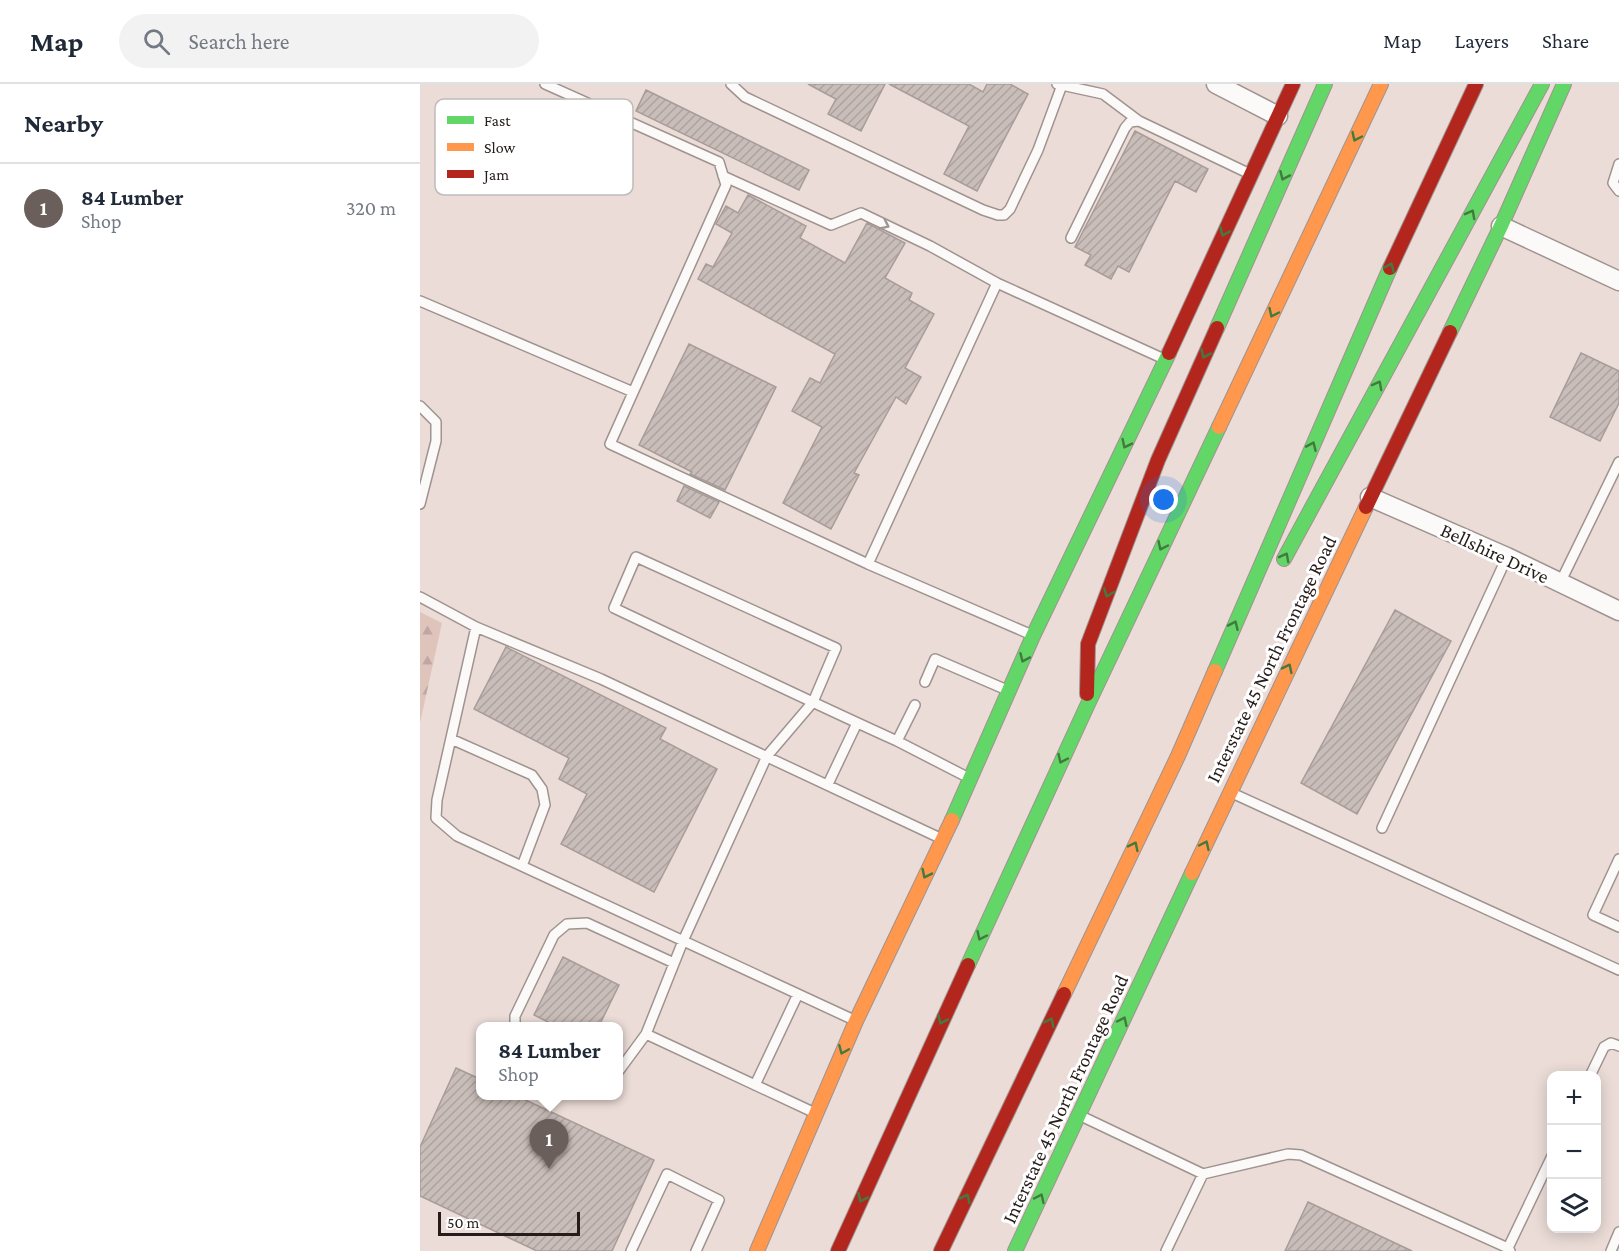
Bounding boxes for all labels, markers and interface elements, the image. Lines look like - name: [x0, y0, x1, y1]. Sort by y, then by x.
- search box: [119, 14, 539, 68]
- icon: search: [140, 25, 173, 58]
- text: Map: [30, 26, 83, 57]
- text: Search here: [188, 29, 289, 54]
- text: Map: [1383, 29, 1422, 53]
- text: Layers: [1455, 29, 1509, 53]
- text: Share: [1542, 29, 1589, 53]
- legend: [435, 99, 633, 195]
- text: Nearby: [24, 109, 103, 138]
- text: Fast: [484, 112, 511, 129]
- one-way arrow: [1351, 130, 1363, 141]
- text: Slow: [484, 139, 516, 156]
- text: Jam: [482, 166, 509, 184]
- one-way arrow: [1279, 169, 1291, 180]
- text: 84 Lumber: [81, 185, 184, 210]
- text: 1: [40, 197, 47, 219]
- text: 320 m: [346, 197, 396, 219]
- text: Shop: [81, 210, 122, 232]
- one-way arrow: [1464, 210, 1475, 220]
- one-way arrow: [878, 217, 889, 229]
- one-way arrow: [1219, 226, 1231, 237]
- one-way arrow: [1383, 263, 1395, 274]
- one-way arrow: [1268, 307, 1280, 318]
- one-way arrow: [1200, 348, 1212, 359]
- one-way arrow: [1371, 381, 1382, 391]
- one-way arrow: [1121, 437, 1133, 448]
- one-way arrow: [1305, 442, 1317, 453]
- your location: [1149, 485, 1178, 514]
- street label: Bellshire Drive: [1437, 518, 1553, 588]
- street label: Interstate 45 North Frontage Road: [1202, 532, 1342, 786]
- one-way arrow: [1158, 540, 1170, 551]
- one-way arrow: [1278, 552, 1289, 563]
- one-way arrow: [1102, 587, 1115, 598]
- one-way arrow: [1227, 620, 1239, 631]
- one-way arrow: [1019, 651, 1031, 662]
- one-way arrow: [1281, 664, 1293, 675]
- one-way arrow: [1058, 753, 1070, 764]
- one-way arrow: [1198, 840, 1210, 851]
- one-way arrow: [1127, 842, 1139, 853]
- one-way arrow: [922, 867, 934, 878]
- one-way arrow: [976, 930, 988, 941]
- street label: Interstate 45 North Frontage Road: [998, 971, 1133, 1227]
- one-way arrow: [938, 1013, 950, 1024]
- one-way arrow: [1115, 1017, 1127, 1028]
- one-way arrow: [1043, 1018, 1055, 1029]
- popup: [476, 1022, 623, 1100]
- text: 84 Lumber: [498, 1038, 601, 1063]
- one-way arrow: [838, 1044, 850, 1055]
- text: Shop: [498, 1063, 539, 1085]
- map controls: [1547, 1071, 1601, 1233]
- button: +: [1547, 1071, 1601, 1125]
- pin: 1: [530, 1120, 568, 1169]
- button: −: [1547, 1125, 1601, 1179]
- button: layers: [1547, 1179, 1601, 1233]
- one-way arrow: [857, 1191, 869, 1202]
- one-way arrow: [959, 1194, 971, 1205]
- one-way arrow: [1033, 1194, 1045, 1205]
- scale bar: [438, 1209, 580, 1236]
- text: 50 m: [447, 1214, 479, 1231]

